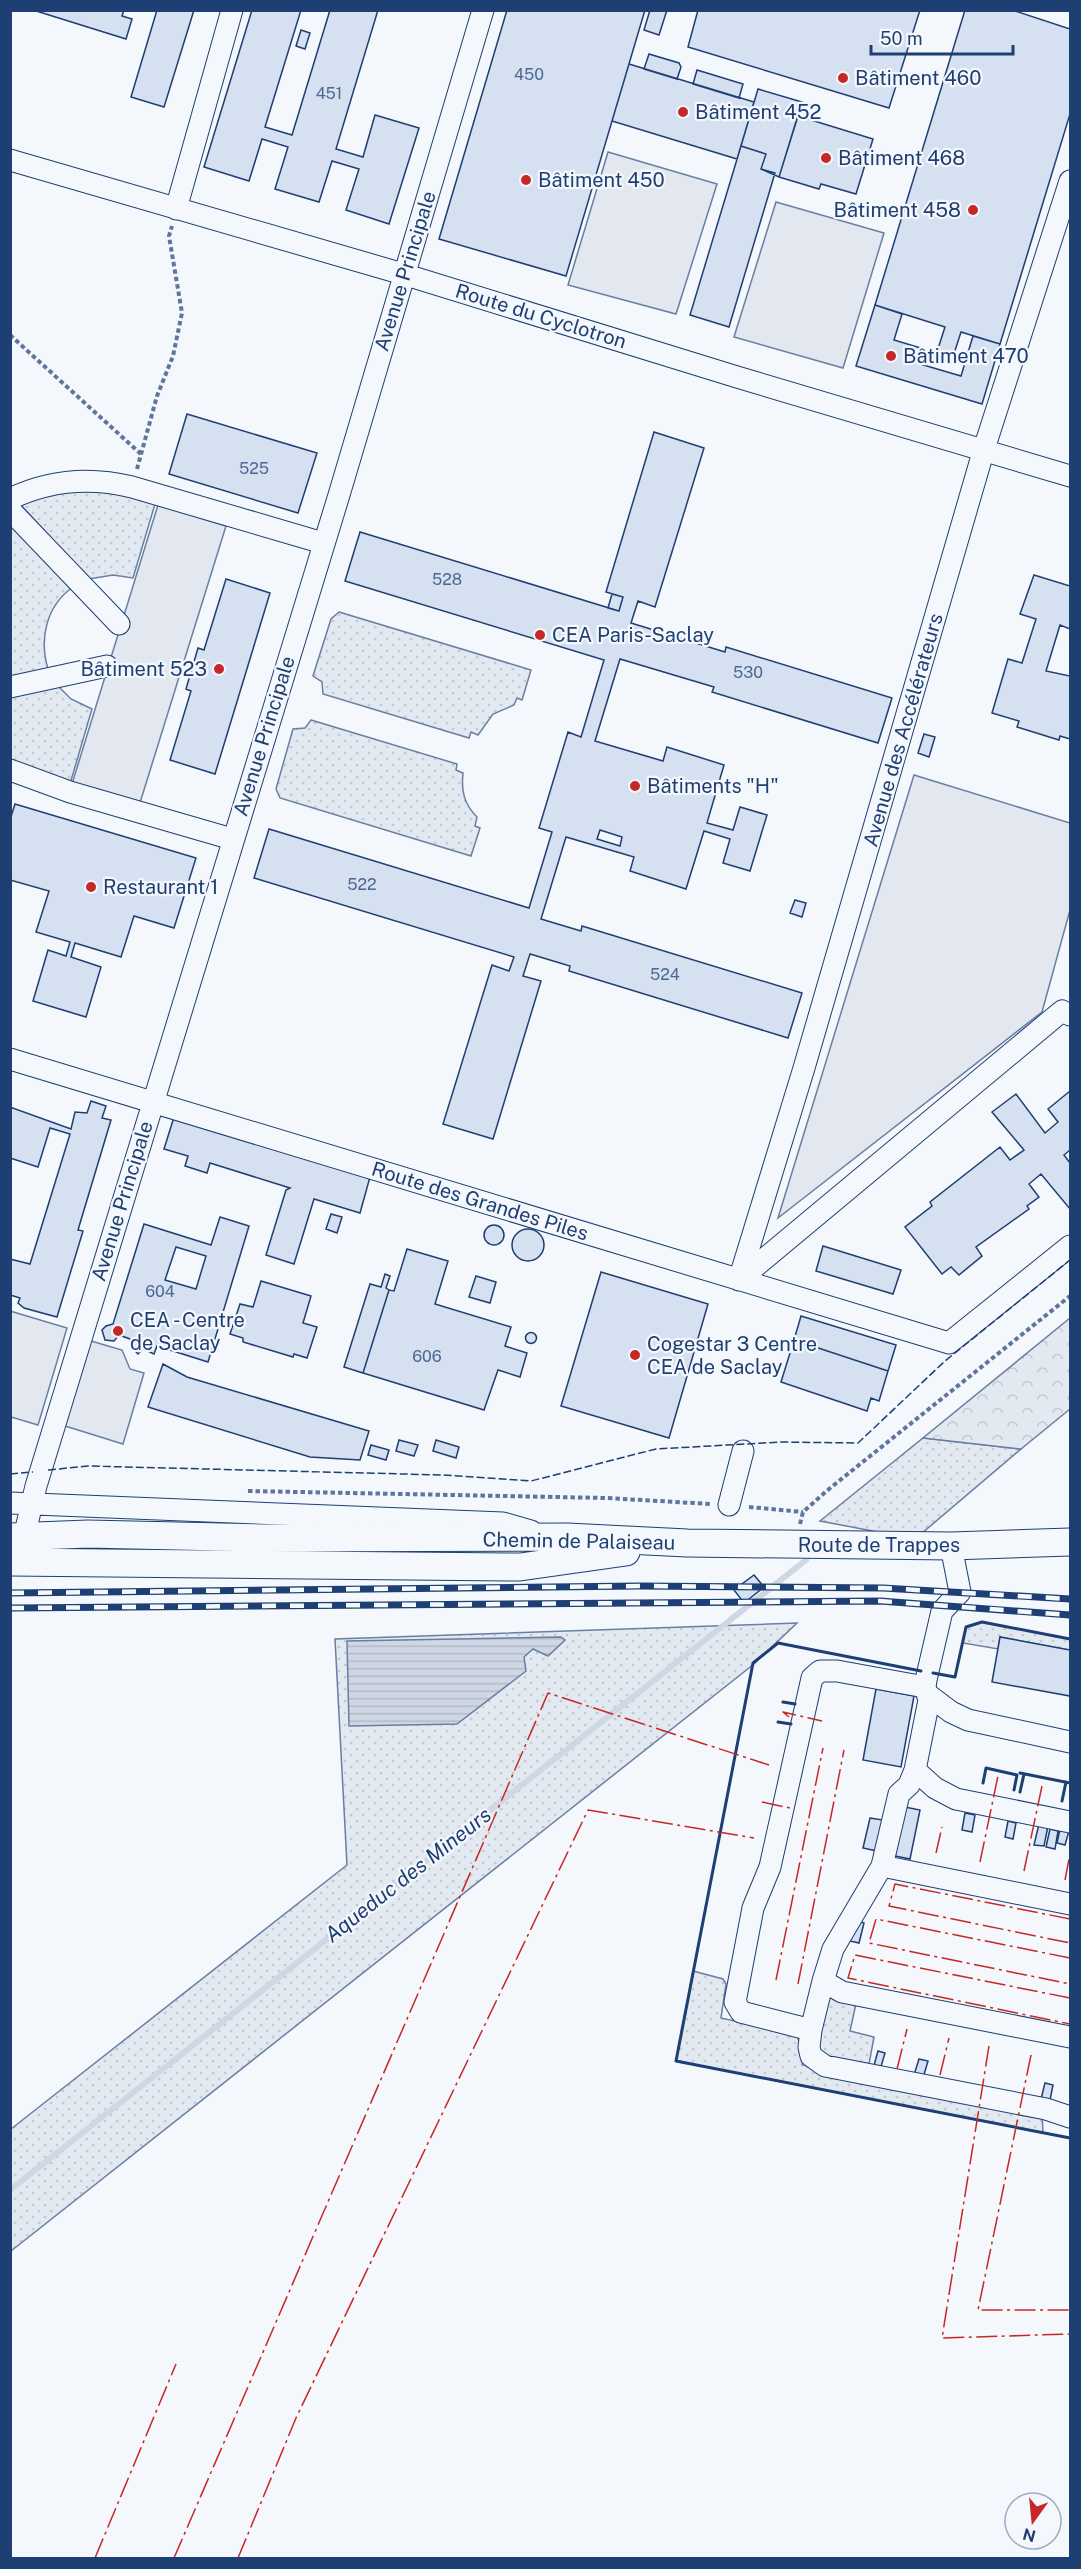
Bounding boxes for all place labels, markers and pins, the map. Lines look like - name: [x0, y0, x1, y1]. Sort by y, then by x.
- place label: Bâtiment 460: [855, 66, 981, 90]
- marker: Bâtiment 460: [836, 71, 850, 85]
- place label: Bâtiment 452: [695, 100, 821, 124]
- marker: Bâtiment 452: [676, 105, 690, 119]
- place label: Bâtiment 468: [838, 146, 965, 170]
- marker: Bâtiment 468: [819, 151, 833, 165]
- place label: Bâtiment 450: [538, 168, 665, 192]
- marker: Bâtiment 450: [519, 173, 533, 187]
- place label: Bâtiment 458: [834, 198, 961, 222]
- marker: Bâtiment 458: [966, 203, 980, 217]
- place label: Bâtiment 470: [903, 344, 1029, 368]
- marker: Bâtiment 470: [884, 349, 898, 363]
- place label: CEA Paris-Saclay: [552, 623, 714, 647]
- marker: CEA Paris-Saclay: [533, 628, 547, 642]
- place label: Bâtiment 523: [80, 657, 207, 681]
- marker: Bâtiment 523: [212, 662, 226, 676]
- place label: Bâtiments "H": [647, 774, 779, 798]
- marker: Bâtiments "H": [628, 779, 642, 793]
- place label: Restaurant 1: [103, 875, 218, 899]
- marker: Restaurant 1: [84, 880, 98, 894]
- place label: CEA - Centre de Saclay: [130, 1308, 245, 1355]
- marker: CEA - Centre de Saclay: [111, 1324, 125, 1338]
- place label: Cogestar 3 Centre CEA de Saclay: [647, 1332, 817, 1379]
- marker: Cogestar 3 Centre CEA de Saclay: [628, 1348, 642, 1362]

